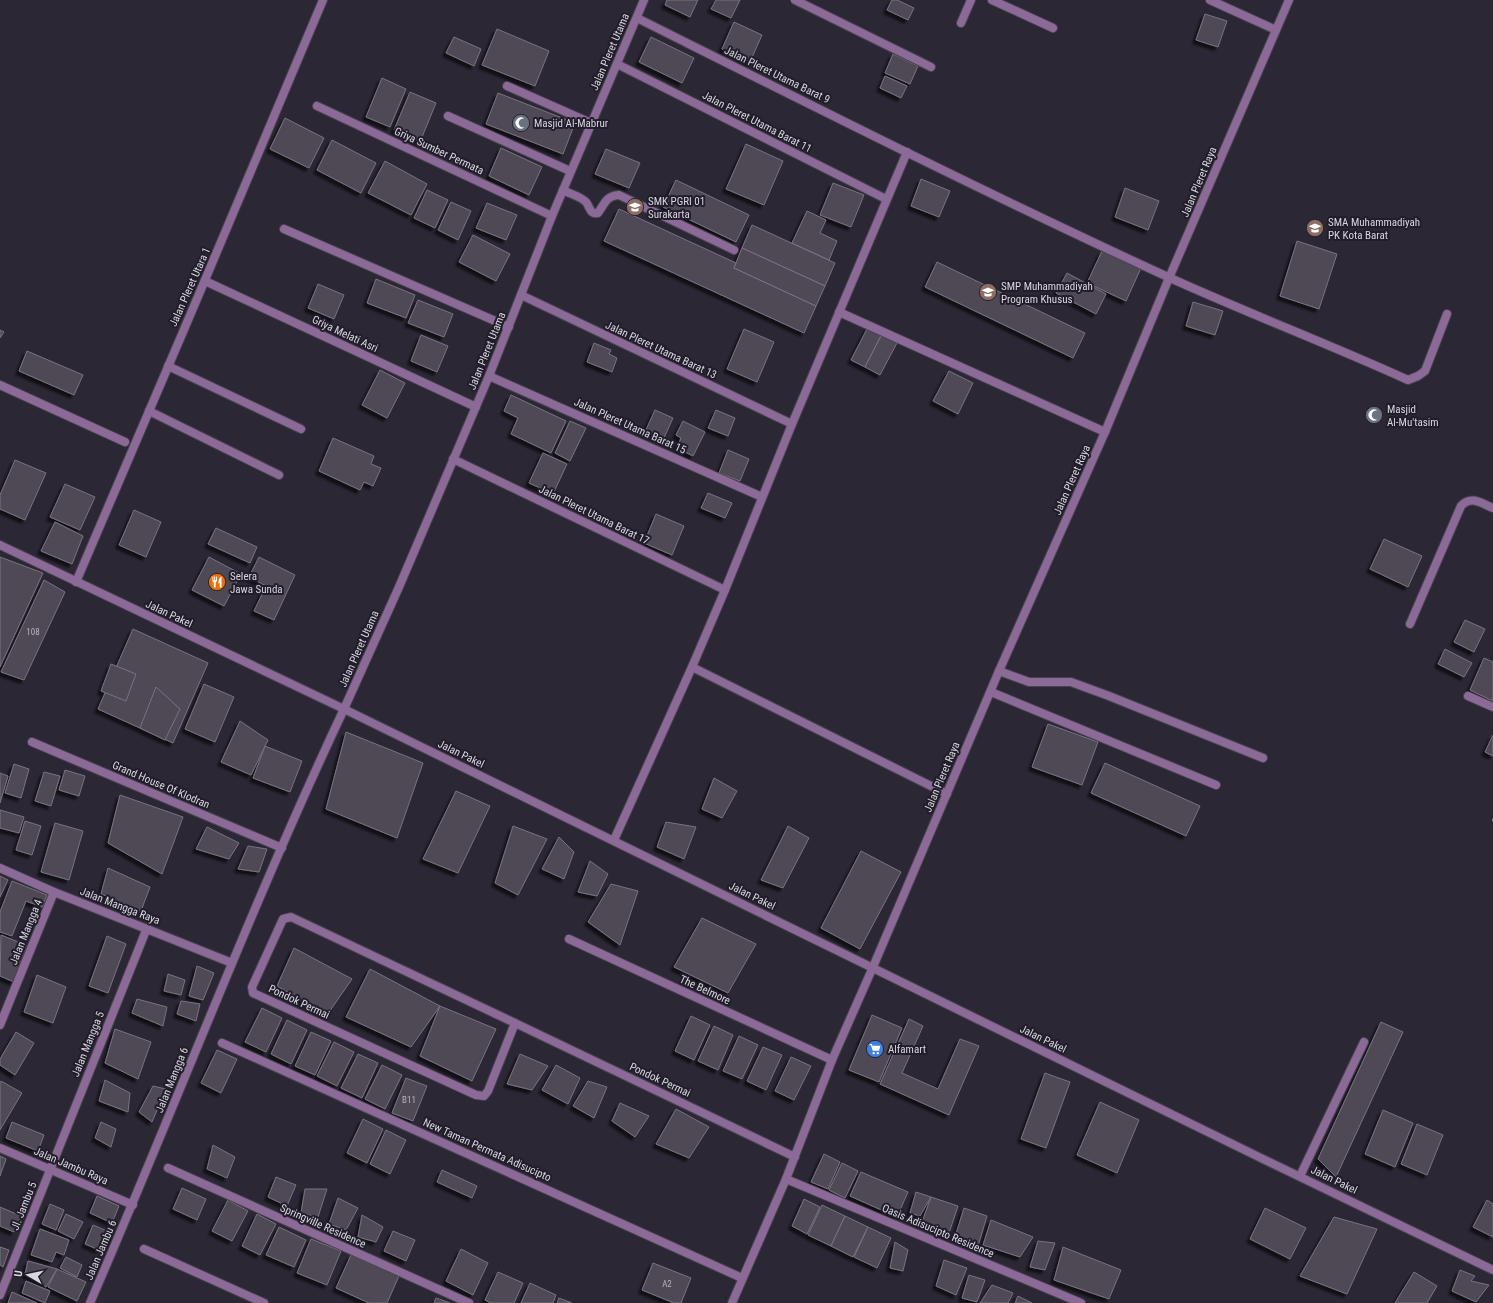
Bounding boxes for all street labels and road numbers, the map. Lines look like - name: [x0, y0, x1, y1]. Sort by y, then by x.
- street label: Jalan Pleret Utama: [588, 12, 632, 92]
- street label: Jalan Pleret Utama Barat 9: [722, 44, 832, 106]
- street label: Jalan Pleret Utama Barat 11: [700, 89, 814, 155]
- street label: Griya Sumber Permata: [392, 125, 486, 177]
- street label: Jalan Pleret Raya: [1178, 145, 1220, 219]
- street label: Jalan Pleret Utara 1: [167, 245, 213, 329]
- street label: Jalan Pleret Utama: [466, 310, 508, 392]
- street label: Griya Melati Asri: [310, 313, 380, 355]
- street label: Jalan Pleret Utama Barat 13: [603, 318, 719, 382]
- street label: Jalan Pleret Utama Barat 15: [572, 395, 688, 457]
- street label: Jalan Pleret Raya: [1051, 443, 1093, 517]
- street label: Jalan Pleret Utama Barat 17: [537, 483, 651, 547]
- street label: Jalan Pakel: [144, 598, 194, 630]
- street label: Jalan Pleret Utama: [336, 609, 382, 689]
- street label: Jalan Pakel: [436, 737, 486, 771]
- street label: Jalan Pleret Raya: [921, 740, 963, 814]
- street label: Grand House Of Klodran: [110, 759, 212, 811]
- street label: Jalan Pakel: [727, 879, 777, 913]
- street label: Jalan Mangga Raya: [78, 885, 162, 927]
- street label: Jalan Mangga 4: [7, 897, 45, 967]
- street label: The Belmore: [677, 973, 733, 1007]
- street label: Pondok Permai: [266, 982, 332, 1022]
- street label: Jalan Mangga 5: [69, 1009, 107, 1079]
- street label: Jalan Pakel: [1018, 1022, 1068, 1056]
- street label: Jalan Mangga 6: [153, 1045, 191, 1115]
- street label: Pondok Permai: [627, 1060, 693, 1100]
- street label: New Taman Permata Adisucipto: [421, 1116, 553, 1184]
- street label: Jalan Jambu Raya: [32, 1145, 110, 1187]
- street label: Jalan Pakel: [1309, 1163, 1359, 1197]
- street label: Jl. Jambu 5: [8, 1180, 40, 1232]
- street label: Springville Residence: [278, 1201, 368, 1251]
- street label: Oasis Adisucipto Residence: [880, 1201, 996, 1261]
- street label: Jalan Jambu 6: [83, 1218, 119, 1282]

